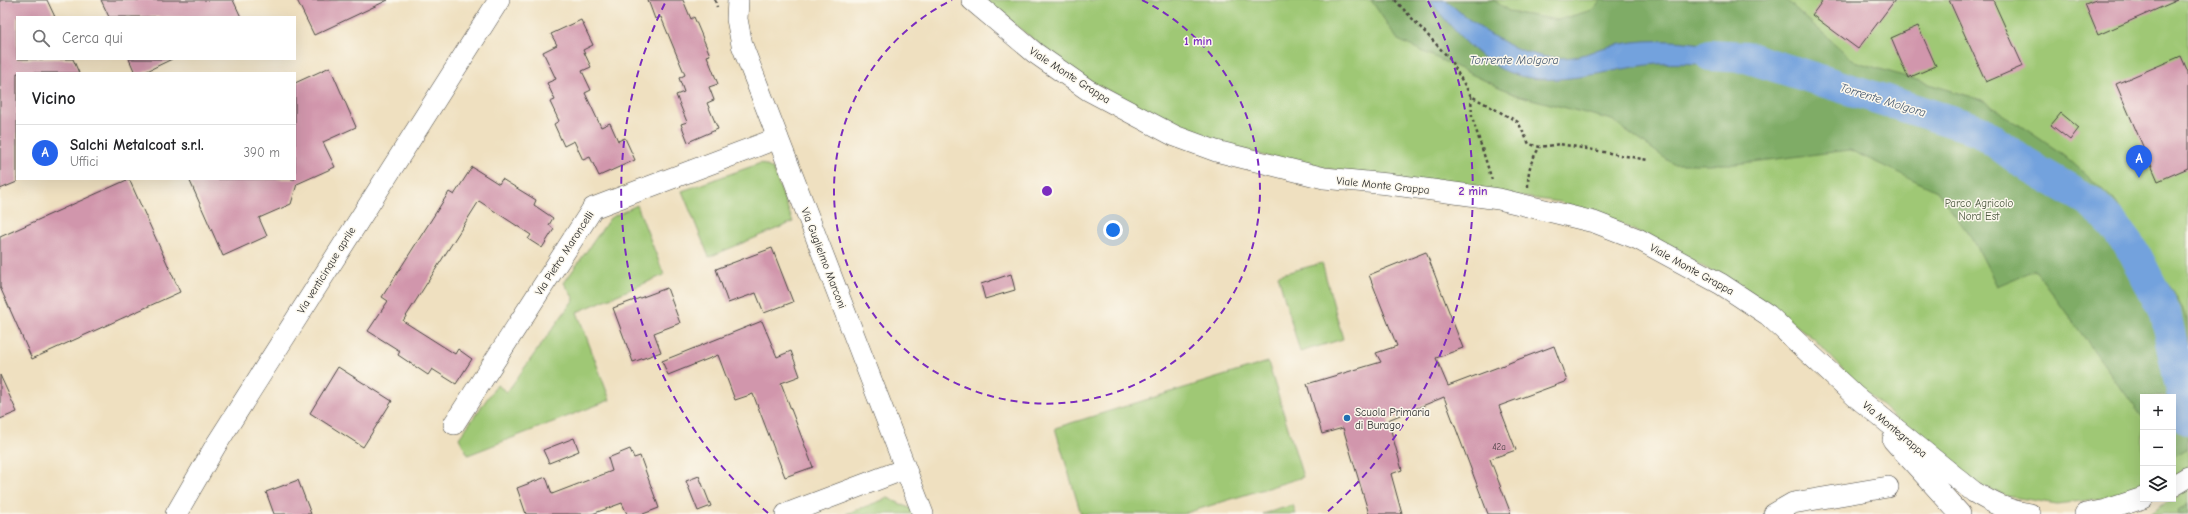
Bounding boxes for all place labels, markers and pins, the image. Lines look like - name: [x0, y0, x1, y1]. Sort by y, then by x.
- pin: A: [2126, 145, 2152, 178]
- centre of rings: [1040, 184, 1054, 198]
- place label: Scuola Primaria di Burago: [1355, 406, 1430, 432]
- marker: Scuola Primaria di Burago: [1342, 413, 1352, 423]

